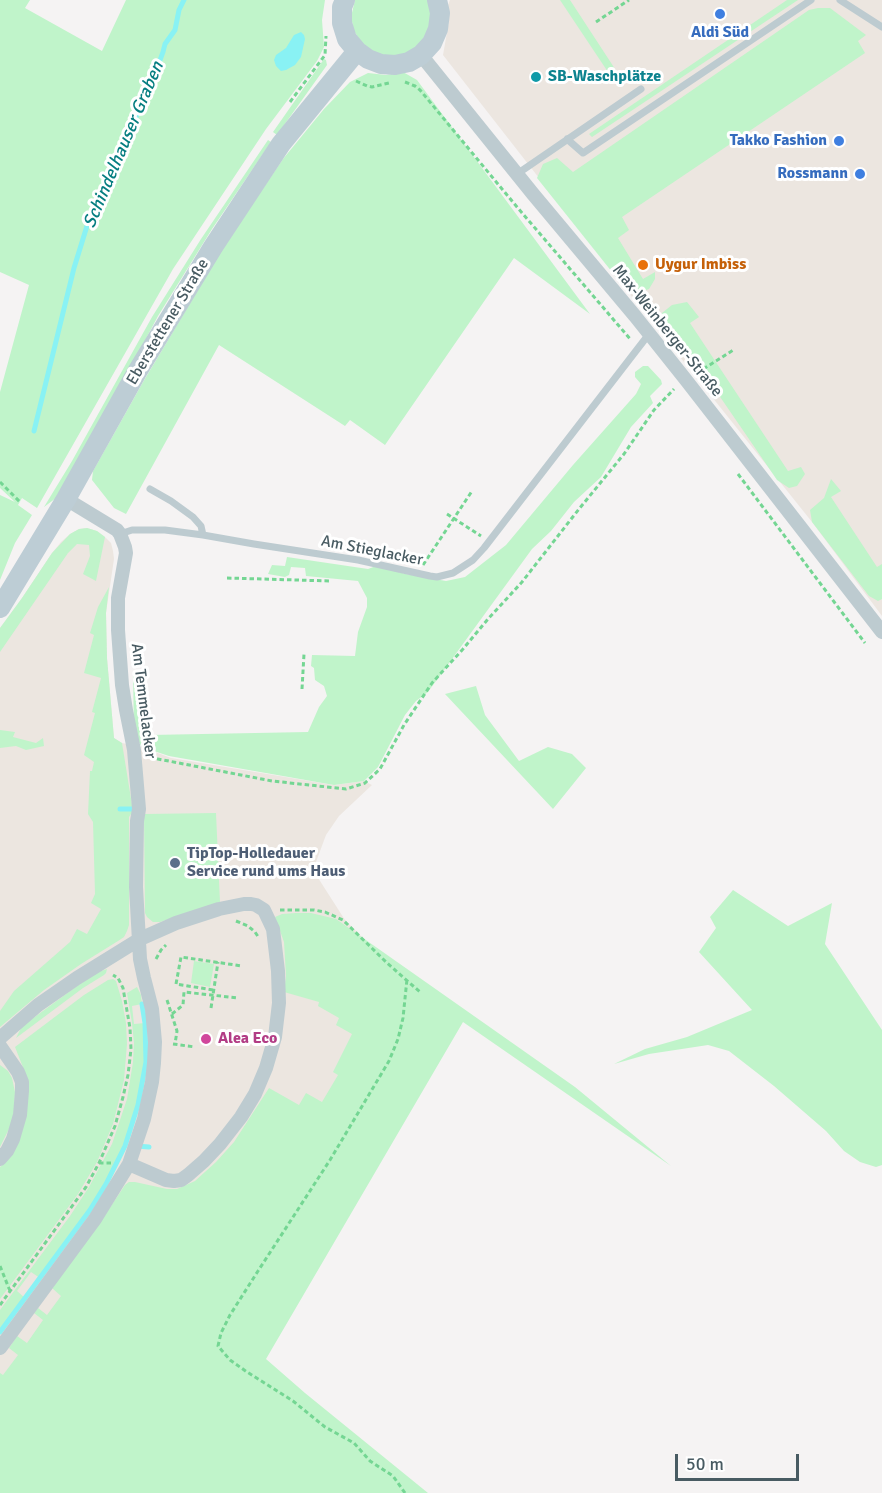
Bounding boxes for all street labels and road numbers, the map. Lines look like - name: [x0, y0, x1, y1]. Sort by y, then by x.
- street label: Eberstettener Straße: [123, 256, 213, 388]
- street label: Max-Weinberger-Straße: [608, 261, 726, 401]
- street label: Am Stieglacker: [319, 532, 425, 570]
- street label: Am Temmelacker: [126, 642, 160, 760]

